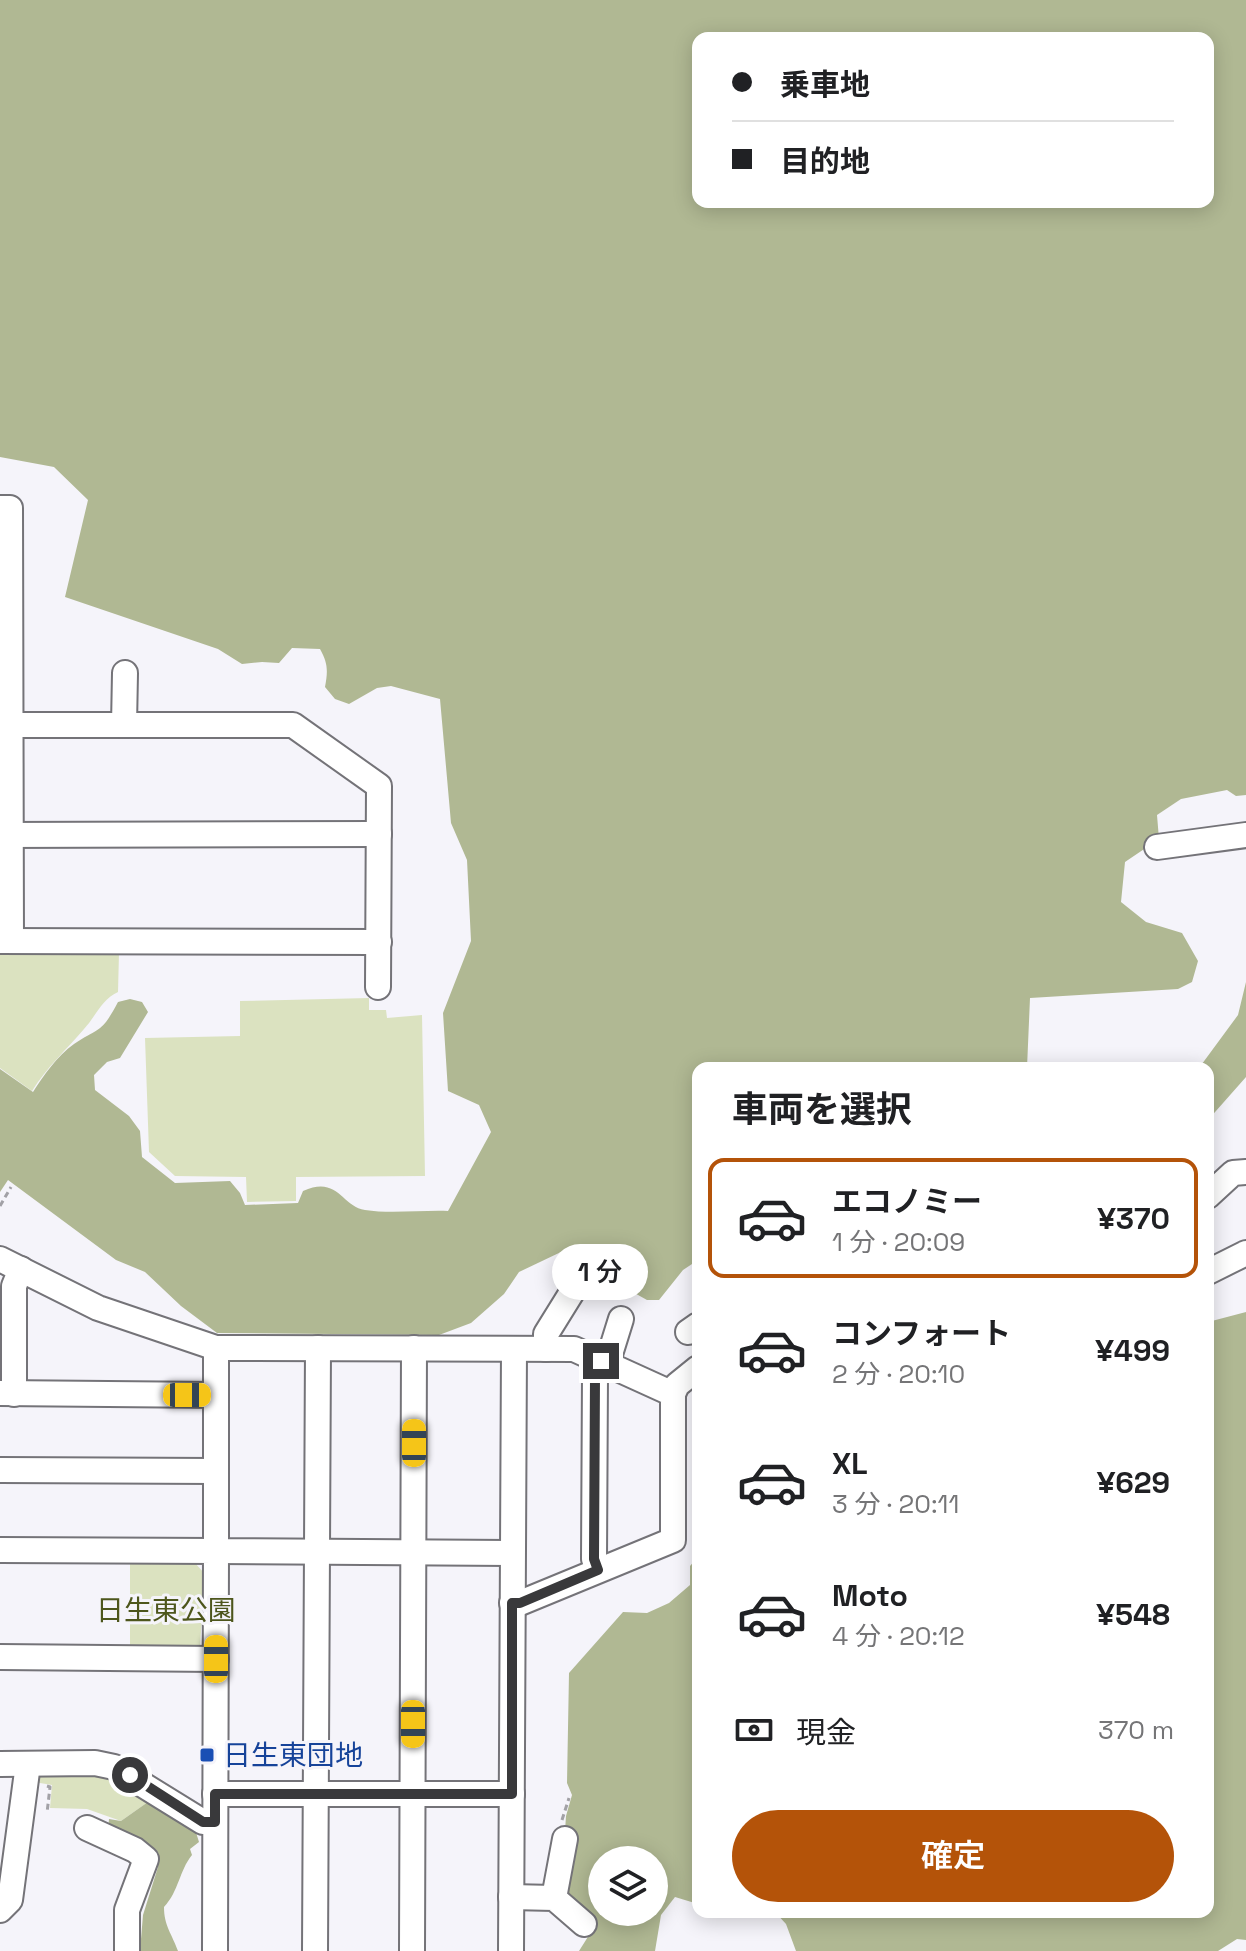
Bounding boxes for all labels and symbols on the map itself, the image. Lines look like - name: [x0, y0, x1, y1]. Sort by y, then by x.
- callout: 1 分: [553, 1245, 649, 1301]
- route end: [583, 1343, 619, 1379]
- car: [163, 1383, 211, 1407]
- car: [402, 1419, 426, 1467]
- park label: 日生東公園: [96, 1592, 236, 1628]
- car: [204, 1635, 228, 1683]
- car: [401, 1700, 425, 1748]
- place label: 日生東団地: [223, 1737, 363, 1773]
- marker: 日生東団地: [198, 1746, 216, 1764]
- route start: [112, 1757, 148, 1793]

